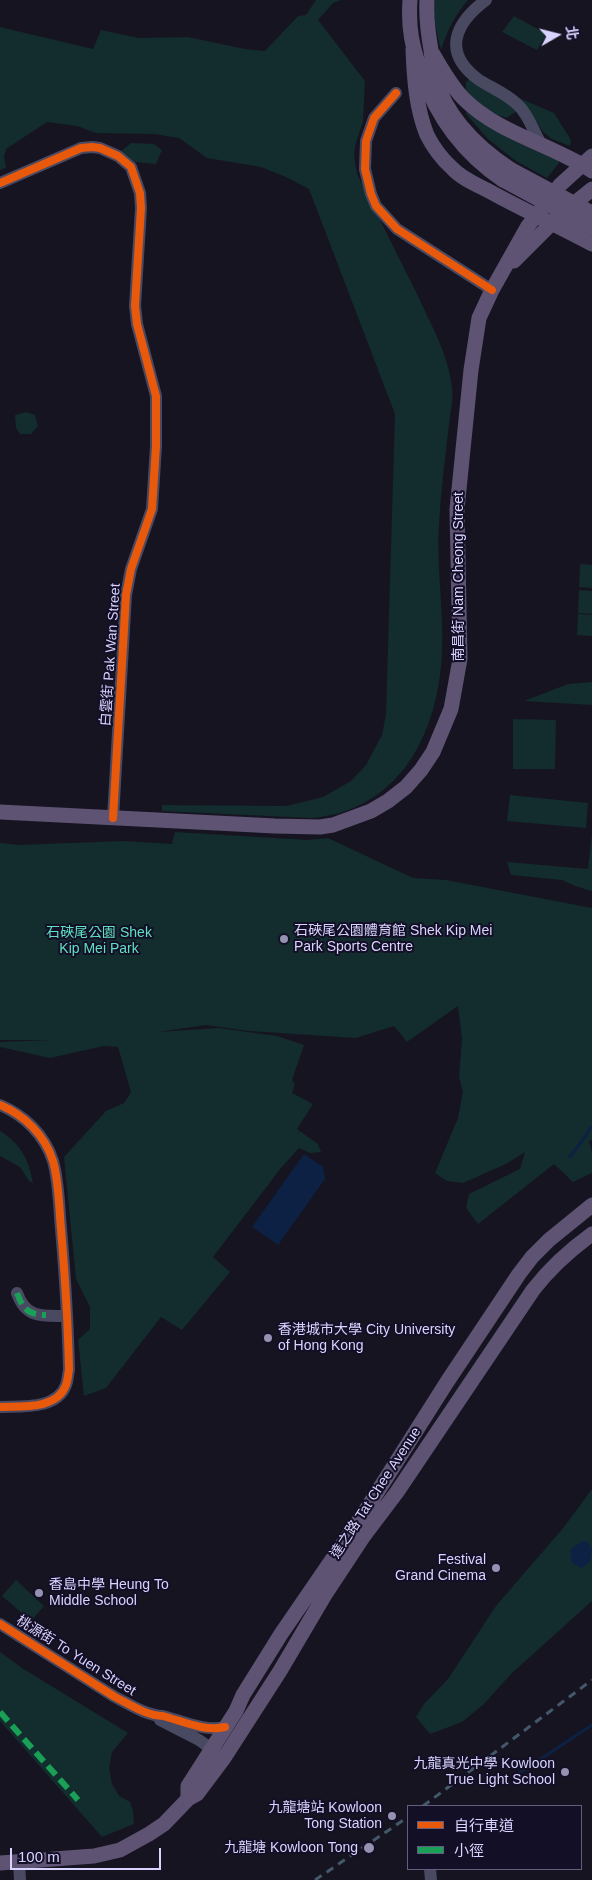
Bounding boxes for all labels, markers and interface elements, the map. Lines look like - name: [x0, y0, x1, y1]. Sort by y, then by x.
- north arrow: [532, 10, 582, 60]
- text: 北: [563, 25, 581, 41]
- street label: 南昌街 Nam Cheong Street: [451, 492, 467, 662]
- street label: 白雲街 Pak Wan Street: [98, 583, 124, 727]
- place label: 石硤尾公園體育館 Shek Kip Mei Park Sports Centre: [294, 923, 492, 956]
- park label: 石硤尾公園 Shek Kip Mei Park: [46, 925, 152, 958]
- marker: 石硤尾公園體育館 Shek Kip Mei Park Sports Centre: [278, 933, 290, 945]
- place label: 香港城市大學 City University of Hong Kong: [278, 1322, 455, 1354]
- marker: 香港城市大學 City University of Hong Kong: [262, 1332, 274, 1344]
- street label: 達之路 Tat Chee Avenue: [327, 1424, 425, 1562]
- place label: Festival Grand Cinema: [395, 1552, 486, 1584]
- marker: Festival Grand Cinema: [490, 1562, 502, 1574]
- place label: 香島中學 Heung To Middle School: [49, 1577, 169, 1610]
- marker: 香島中學 Heung To Middle School: [33, 1587, 45, 1599]
- street label: 桃源街 To Yuen Street: [13, 1612, 139, 1700]
- place label: 九龍真光中學 Kowloon True Light School: [413, 1756, 555, 1788]
- marker: 九龍真光中學 Kowloon True Light School: [559, 1766, 571, 1778]
- place label: 九龍塘站 Kowloon Tong Station: [268, 1800, 382, 1832]
- legend: [407, 1805, 582, 1870]
- marker: 九龍塘站 Kowloon Tong Station: [386, 1810, 398, 1822]
- text: 自行車道: [454, 1817, 514, 1834]
- scale bar: [12, 1838, 164, 1870]
- place label: 九龍塘 Kowloon Tong: [224, 1840, 358, 1856]
- marker: 九龍塘 Kowloon Tong: [362, 1841, 376, 1855]
- text: 小徑: [454, 1842, 484, 1859]
- text: 100 m: [18, 1848, 60, 1865]

